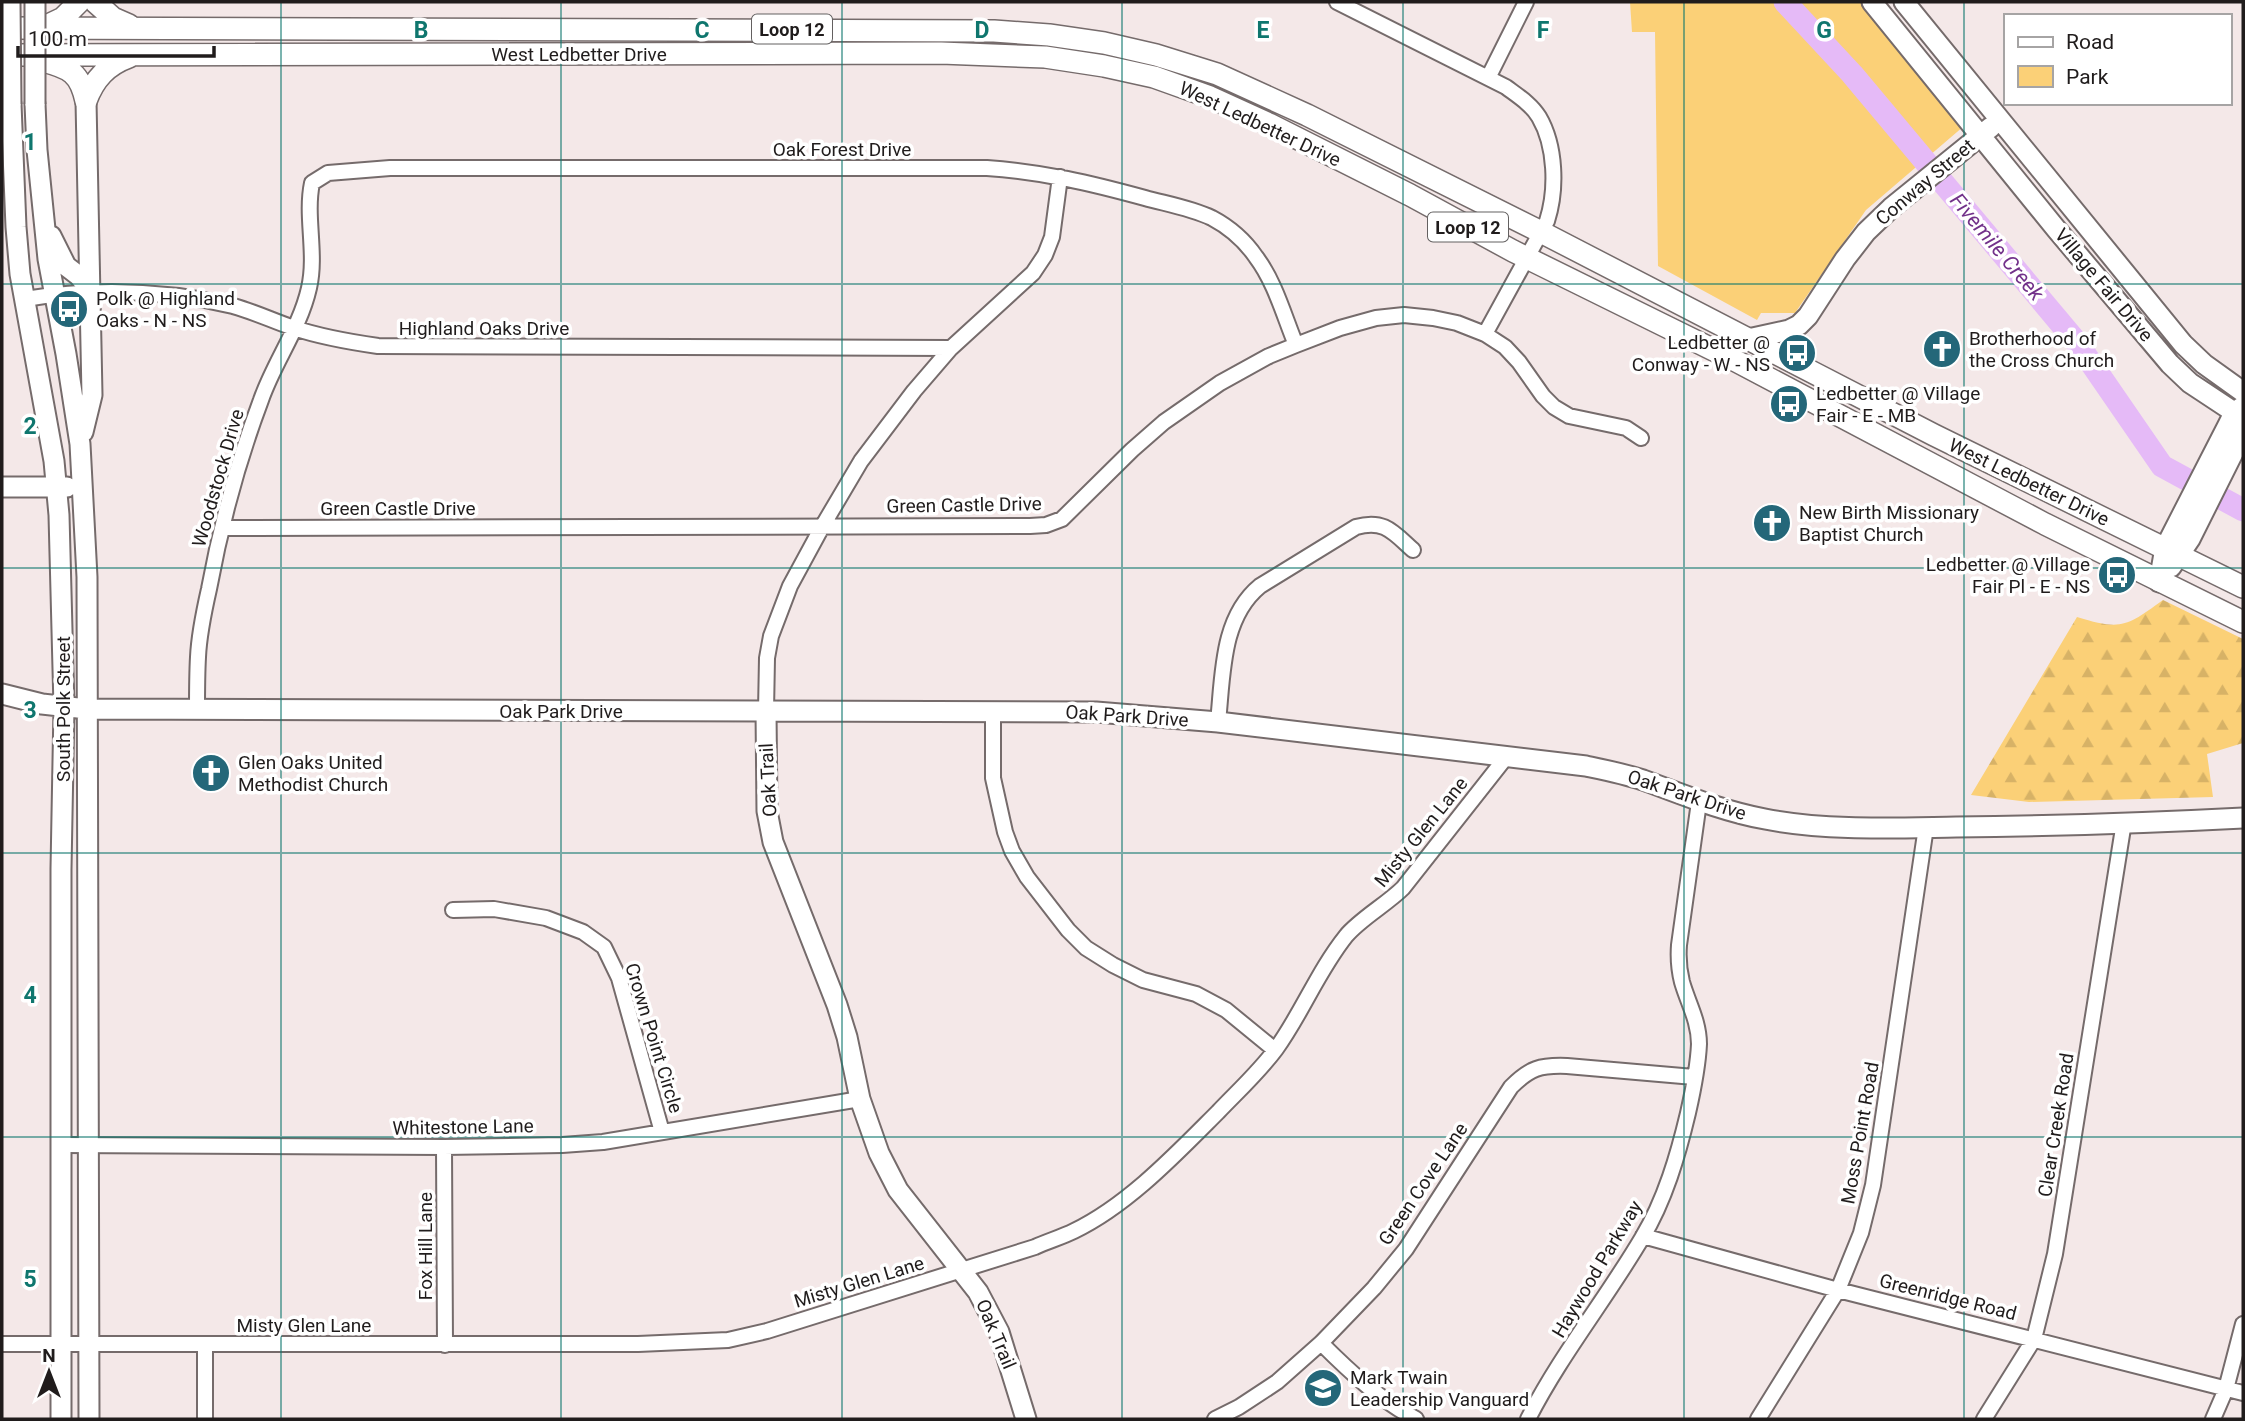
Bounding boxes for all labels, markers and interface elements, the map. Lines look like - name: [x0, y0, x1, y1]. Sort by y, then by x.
- scale bar: [18, 14, 214, 58]
- legend: [2004, 14, 2231, 105]
- road number: Loop 12: [752, 15, 832, 44]
- text: B: [414, 17, 428, 44]
- text: C: [694, 17, 710, 44]
- text: D: [975, 17, 989, 44]
- text: E: [1257, 17, 1270, 44]
- text: F: [1537, 17, 1550, 44]
- text: G: [1816, 17, 1832, 44]
- text: 100 m: [28, 27, 87, 51]
- text: Road: [2066, 30, 2114, 54]
- street label: West Ledbetter Drive: [491, 43, 667, 66]
- text: Park: [2066, 65, 2109, 89]
- street label: West Ledbetter Drive: [1176, 76, 1344, 172]
- text: 1: [23, 129, 37, 156]
- street label: Conway Street: [1871, 134, 1979, 230]
- street label: Oak Forest Drive: [773, 138, 911, 161]
- water label: Fivemile Creek: [1945, 189, 2049, 306]
- road number: Loop 12: [1428, 212, 1508, 242]
- street label: Village Fair Drive: [2050, 224, 2158, 346]
- place label: Polk @ Highland Oaks - N - NS: [96, 287, 235, 332]
- bus stop icon: Polk @ Highland Oaks - N - NS: [48, 288, 90, 330]
- street label: Highland Oaks Drive: [399, 317, 569, 340]
- place label: Brotherhood of the Cross Church: [1969, 327, 2114, 372]
- church icon: Brotherhood of the Cross Church: [1921, 328, 1963, 370]
- place label: Ledbetter @ Conway - W - NS: [1632, 331, 1770, 376]
- bus stop icon: Ledbetter @ Conway - W - NS: [1776, 332, 1818, 374]
- place label: Ledbetter @ Village Fair - E - MB: [1816, 382, 1980, 427]
- bus stop icon: Ledbetter @ Village Fair - E - MB: [1768, 383, 1810, 425]
- street label: Woodstock Drive: [187, 406, 249, 550]
- text: 2: [23, 413, 37, 440]
- street label: West Ledbetter Drive: [1945, 433, 2113, 531]
- street label: Green Castle Drive: [886, 492, 1042, 518]
- street label: Green Castle Drive: [320, 497, 476, 520]
- place label: New Birth Missionary Baptist Church: [1799, 501, 1979, 546]
- church icon: New Birth Missionary Baptist Church: [1751, 502, 1793, 544]
- place label: Ledbetter @ Village Fair Pl - E - NS: [1926, 553, 2090, 598]
- bus stop icon: Ledbetter @ Village Fair Pl - E - NS: [2096, 554, 2138, 596]
- street label: South Polk Street: [52, 636, 75, 782]
- text: 3: [23, 697, 37, 724]
- street label: Oak Park Drive: [499, 700, 623, 723]
- street label: Oak Park Drive: [1065, 700, 1189, 732]
- street label: Oak Trail: [755, 743, 781, 817]
- place label: Glen Oaks United Methodist Church: [238, 751, 388, 796]
- church icon: Glen Oaks United Methodist Church: [190, 752, 232, 794]
- street label: Oak Park Drive: [1625, 765, 1749, 825]
- street label: Misty Glen Lane: [1370, 772, 1472, 892]
- street label: Crown Point Circle: [620, 960, 688, 1116]
- text: 4: [23, 982, 37, 1009]
- street label: Clear Creek Road: [2033, 1051, 2079, 1199]
- street label: Moss Point Road: [1836, 1060, 1884, 1206]
- street label: Whitestone Lane: [392, 1114, 534, 1140]
- street label: Green Cove Lane: [1374, 1118, 1472, 1250]
- street label: Fox Hill Lane: [414, 1192, 437, 1300]
- street label: Haywood Parkway: [1547, 1196, 1647, 1342]
- street label: Misty Glen Lane: [791, 1251, 927, 1313]
- text: 5: [23, 1266, 37, 1293]
- street label: Greenridge Road: [1877, 1269, 2019, 1325]
- street label: Oak Trail: [971, 1296, 1021, 1372]
- street label: Misty Glen Lane: [237, 1314, 371, 1337]
- north arrow: [14, 1337, 84, 1407]
- text: N: [42, 1344, 56, 1367]
- place label: Mark Twain Leadership Vanguard: [1350, 1366, 1529, 1411]
- school or university icon: Mark Twain Leadership Vanguard: [1302, 1367, 1344, 1409]

